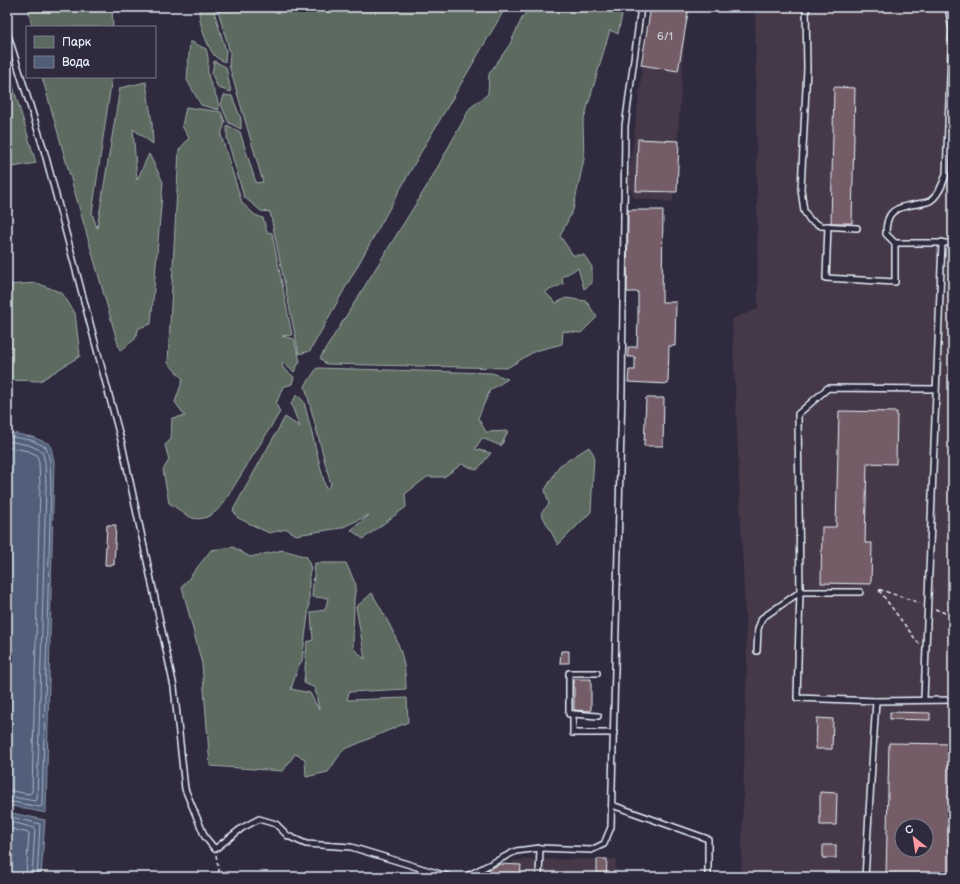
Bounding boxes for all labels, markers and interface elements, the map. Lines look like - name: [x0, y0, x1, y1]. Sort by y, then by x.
- legend: [26, 26, 156, 78]
- house number: 6/1: [657, 30, 673, 43]
- text: Парк: [62, 35, 92, 50]
- text: Вода: [62, 55, 90, 70]
- north arrow: [894, 818, 934, 858]
- text: С: [903, 822, 916, 837]

